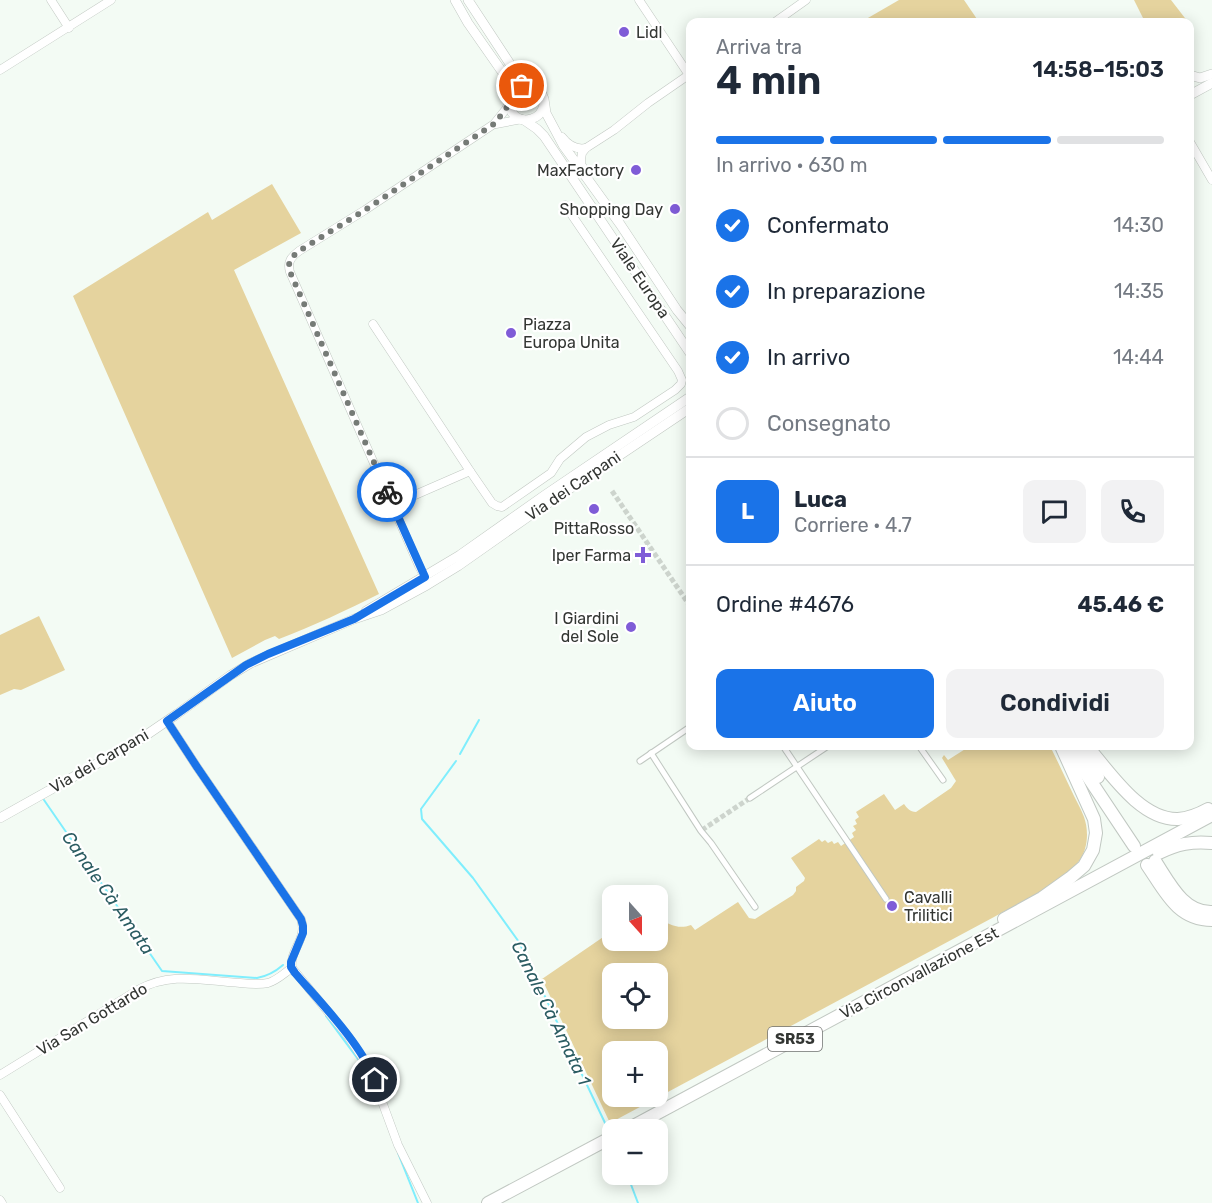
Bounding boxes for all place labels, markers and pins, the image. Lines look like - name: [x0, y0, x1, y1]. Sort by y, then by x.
- place label: Lidl: [636, 23, 662, 42]
- marker: Lidl: [617, 25, 631, 39]
- pin: [496, 60, 547, 111]
- place label: MaxFactory: [537, 161, 624, 180]
- marker: MaxFactory: [629, 163, 643, 177]
- place label: Shopping Day: [560, 200, 663, 219]
- marker: Shopping Day: [668, 202, 682, 216]
- place label: Piazza Europa Unita: [523, 315, 620, 352]
- marker: Piazza Europa Unita: [504, 326, 518, 340]
- marker: PittaRosso: [587, 502, 601, 516]
- place label: PittaRosso: [554, 519, 634, 538]
- place label: Iper Farma: [552, 546, 631, 565]
- marker: Iper Farma: [636, 548, 650, 562]
- place label: I Giardini del Sole: [554, 609, 619, 646]
- marker: I Giardini del Sole: [624, 620, 638, 634]
- place label: Cavalli Trilitici: [904, 888, 953, 925]
- marker: Cavalli Trilitici: [885, 899, 899, 913]
- pin: [349, 1054, 400, 1105]

